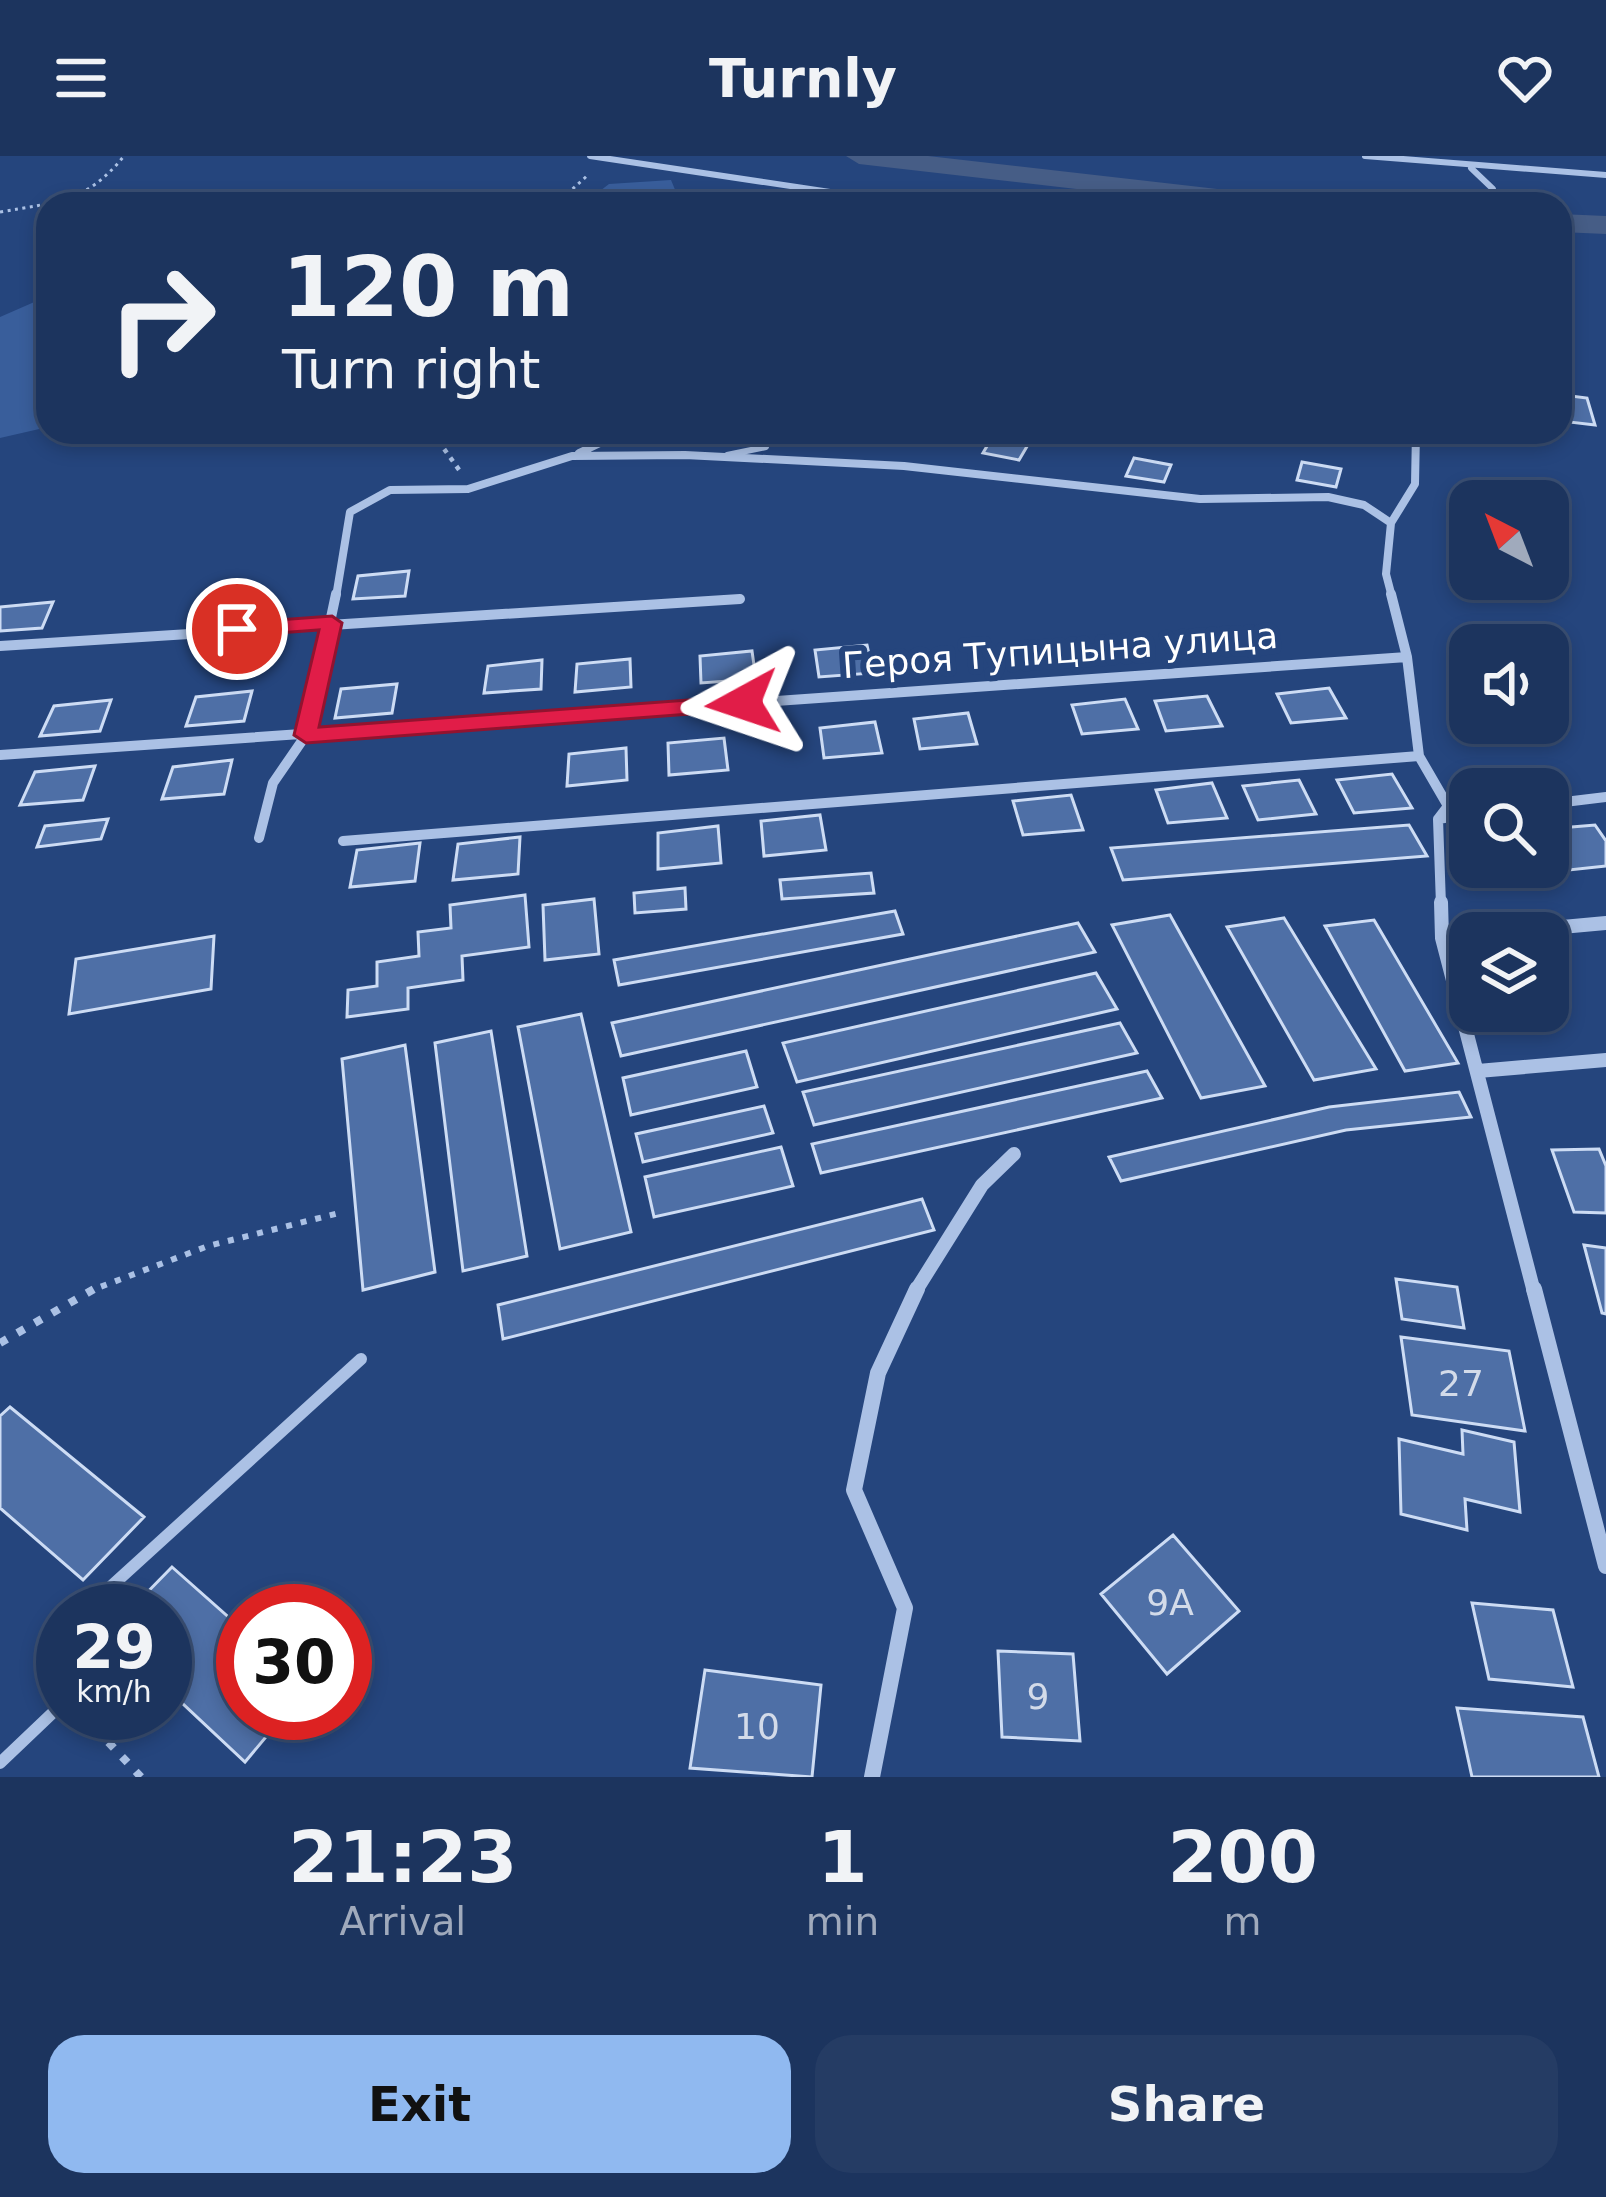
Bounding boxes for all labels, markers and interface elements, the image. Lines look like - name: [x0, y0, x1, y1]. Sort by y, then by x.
- icon: menu: [48, 45, 114, 111]
- icon: heart: [1492, 45, 1558, 111]
- text: Turnly: [709, 47, 897, 110]
- text: 120 m: [282, 238, 574, 336]
- icon: right: [84, 240, 240, 396]
- text: Turn right: [282, 338, 541, 401]
- north arrow: [1449, 480, 1569, 600]
- map controls: [1449, 480, 1569, 1032]
- pin: [186, 578, 288, 680]
- icon: arrive: [204, 596, 270, 662]
- street label: Героя Тупицына улица: [841, 615, 1279, 686]
- button: sound: [1449, 624, 1569, 744]
- position arrow: [680, 640, 806, 766]
- button: search: [1449, 768, 1569, 888]
- button: layers: [1449, 912, 1569, 1032]
- house number: 27: [1438, 1363, 1484, 1404]
- house number: 9А: [1146, 1582, 1194, 1623]
- speed limit sign: 30: [216, 1584, 372, 1740]
- text: 29: [72, 1612, 156, 1682]
- text: km/h: [76, 1674, 152, 1709]
- house number: 9: [1027, 1676, 1049, 1717]
- house number: 10: [734, 1706, 780, 1747]
- text: 21:23: [288, 1815, 517, 1899]
- text: 1: [817, 1815, 867, 1899]
- text: 200: [1167, 1815, 1318, 1899]
- text: Arrival: [339, 1899, 466, 1944]
- text: min: [806, 1899, 879, 1944]
- text: m: [1224, 1899, 1262, 1944]
- button: Exit: [48, 2035, 791, 2173]
- button: Share: [815, 2035, 1558, 2173]

